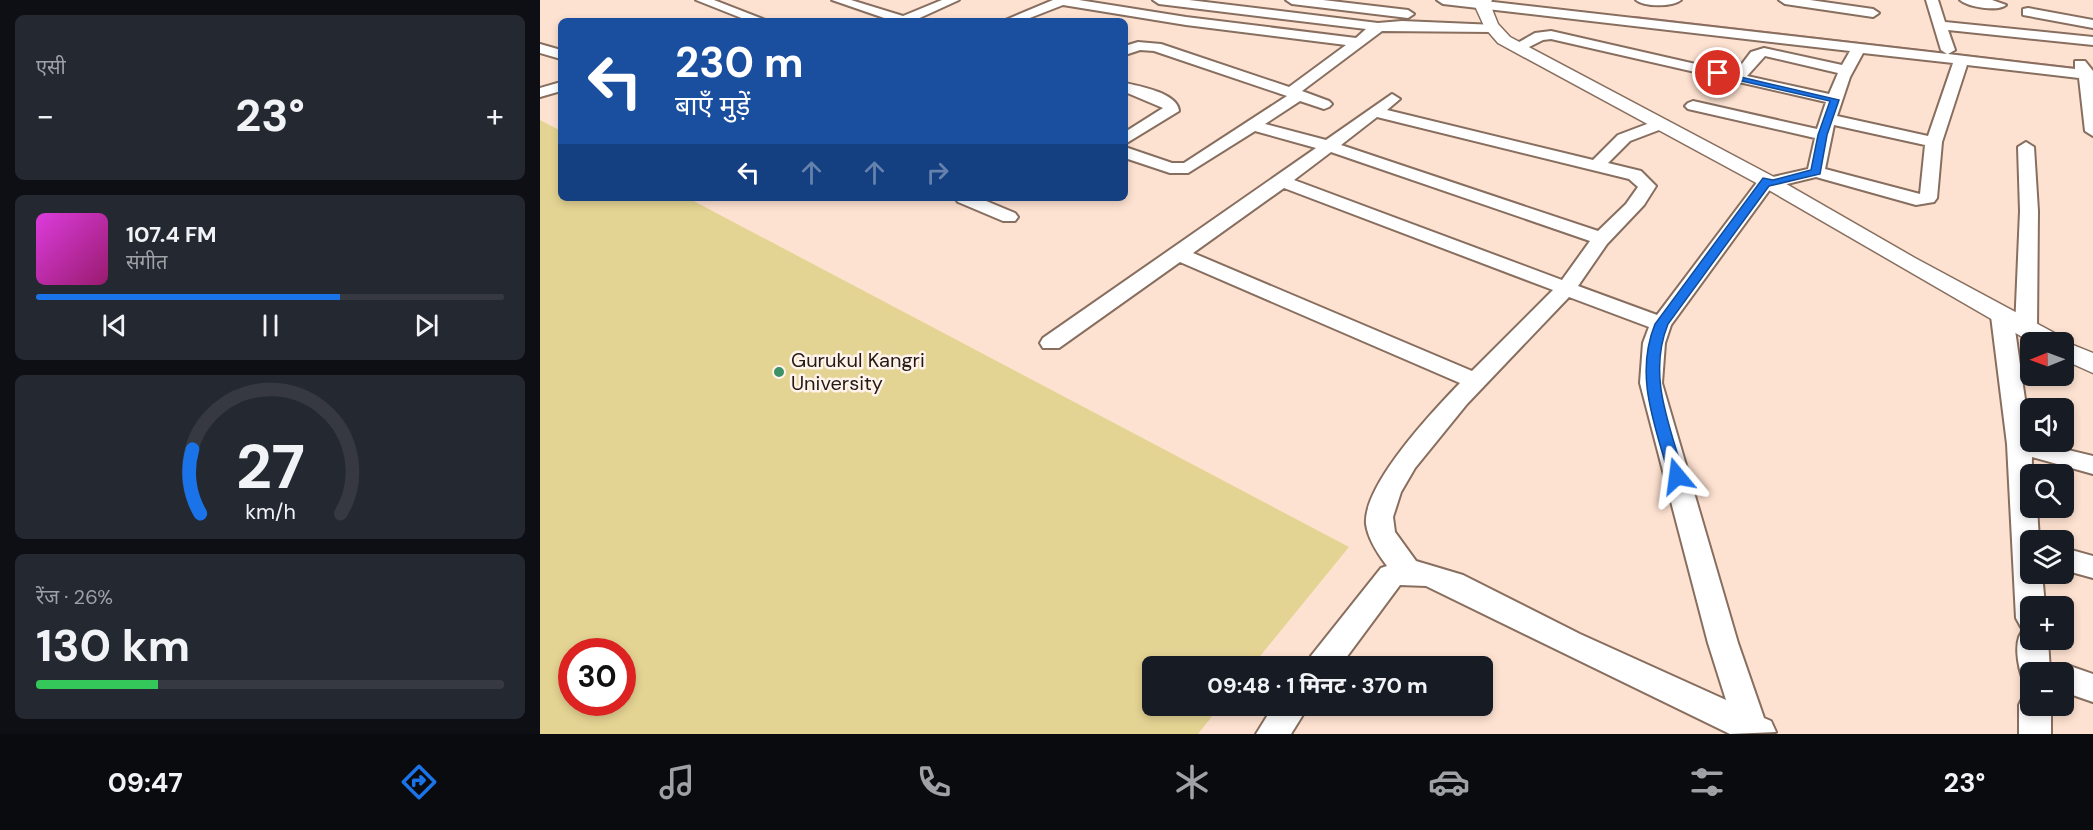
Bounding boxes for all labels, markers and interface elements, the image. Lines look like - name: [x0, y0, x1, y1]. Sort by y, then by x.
- text: 230 m: [675, 35, 804, 90]
- icon: left: [576, 42, 654, 120]
- pin: [1692, 47, 1743, 98]
- text: एसी: [36, 54, 66, 80]
- icon: arrive: [1701, 56, 1734, 89]
- text: 23°: [235, 86, 305, 145]
- text: बाएँ मुड़ें: [675, 88, 750, 123]
- text: −: [36, 94, 54, 137]
- text: +: [486, 94, 504, 137]
- icon: left: [732, 156, 765, 189]
- icon: ahead: [795, 156, 828, 189]
- icon: ahead: [858, 156, 891, 189]
- icon: right: [921, 156, 954, 189]
- text: 107.4 FM: [126, 220, 217, 249]
- text: संगीत: [126, 249, 167, 275]
- icon: previous: [98, 309, 131, 342]
- icon: pause: [254, 309, 287, 342]
- icon: next: [410, 309, 443, 342]
- north arrow: [2020, 332, 2074, 386]
- map controls: [2020, 332, 2074, 716]
- place label: Gurukul Kangri University: [791, 347, 925, 396]
- marker: Gurukul Kangri University: [772, 365, 786, 379]
- button: sound: [2020, 398, 2074, 452]
- text: 27: [235, 426, 305, 507]
- position arrow: [1645, 444, 1709, 508]
- button: search: [2020, 464, 2074, 518]
- text: km/h: [245, 498, 295, 526]
- button: layers: [2020, 530, 2074, 584]
- text: रेंज · 26%: [36, 584, 113, 610]
- button: +: [2020, 596, 2074, 650]
- text: 130 km: [36, 616, 190, 675]
- speed limit sign: 30: [558, 638, 636, 716]
- button: −: [2020, 662, 2074, 716]
- text: 09:48 · 1 मिनट · 370 m: [1207, 671, 1428, 700]
- icon: directions: [398, 761, 440, 803]
- icon: music: [656, 761, 698, 803]
- icon: phone: [913, 761, 955, 803]
- icon: climate: [1171, 761, 1213, 803]
- icon: car: [1428, 761, 1470, 803]
- icon: filters: [1686, 761, 1728, 803]
- text: 09:47: [108, 765, 183, 800]
- text: 23°: [1944, 765, 1985, 800]

